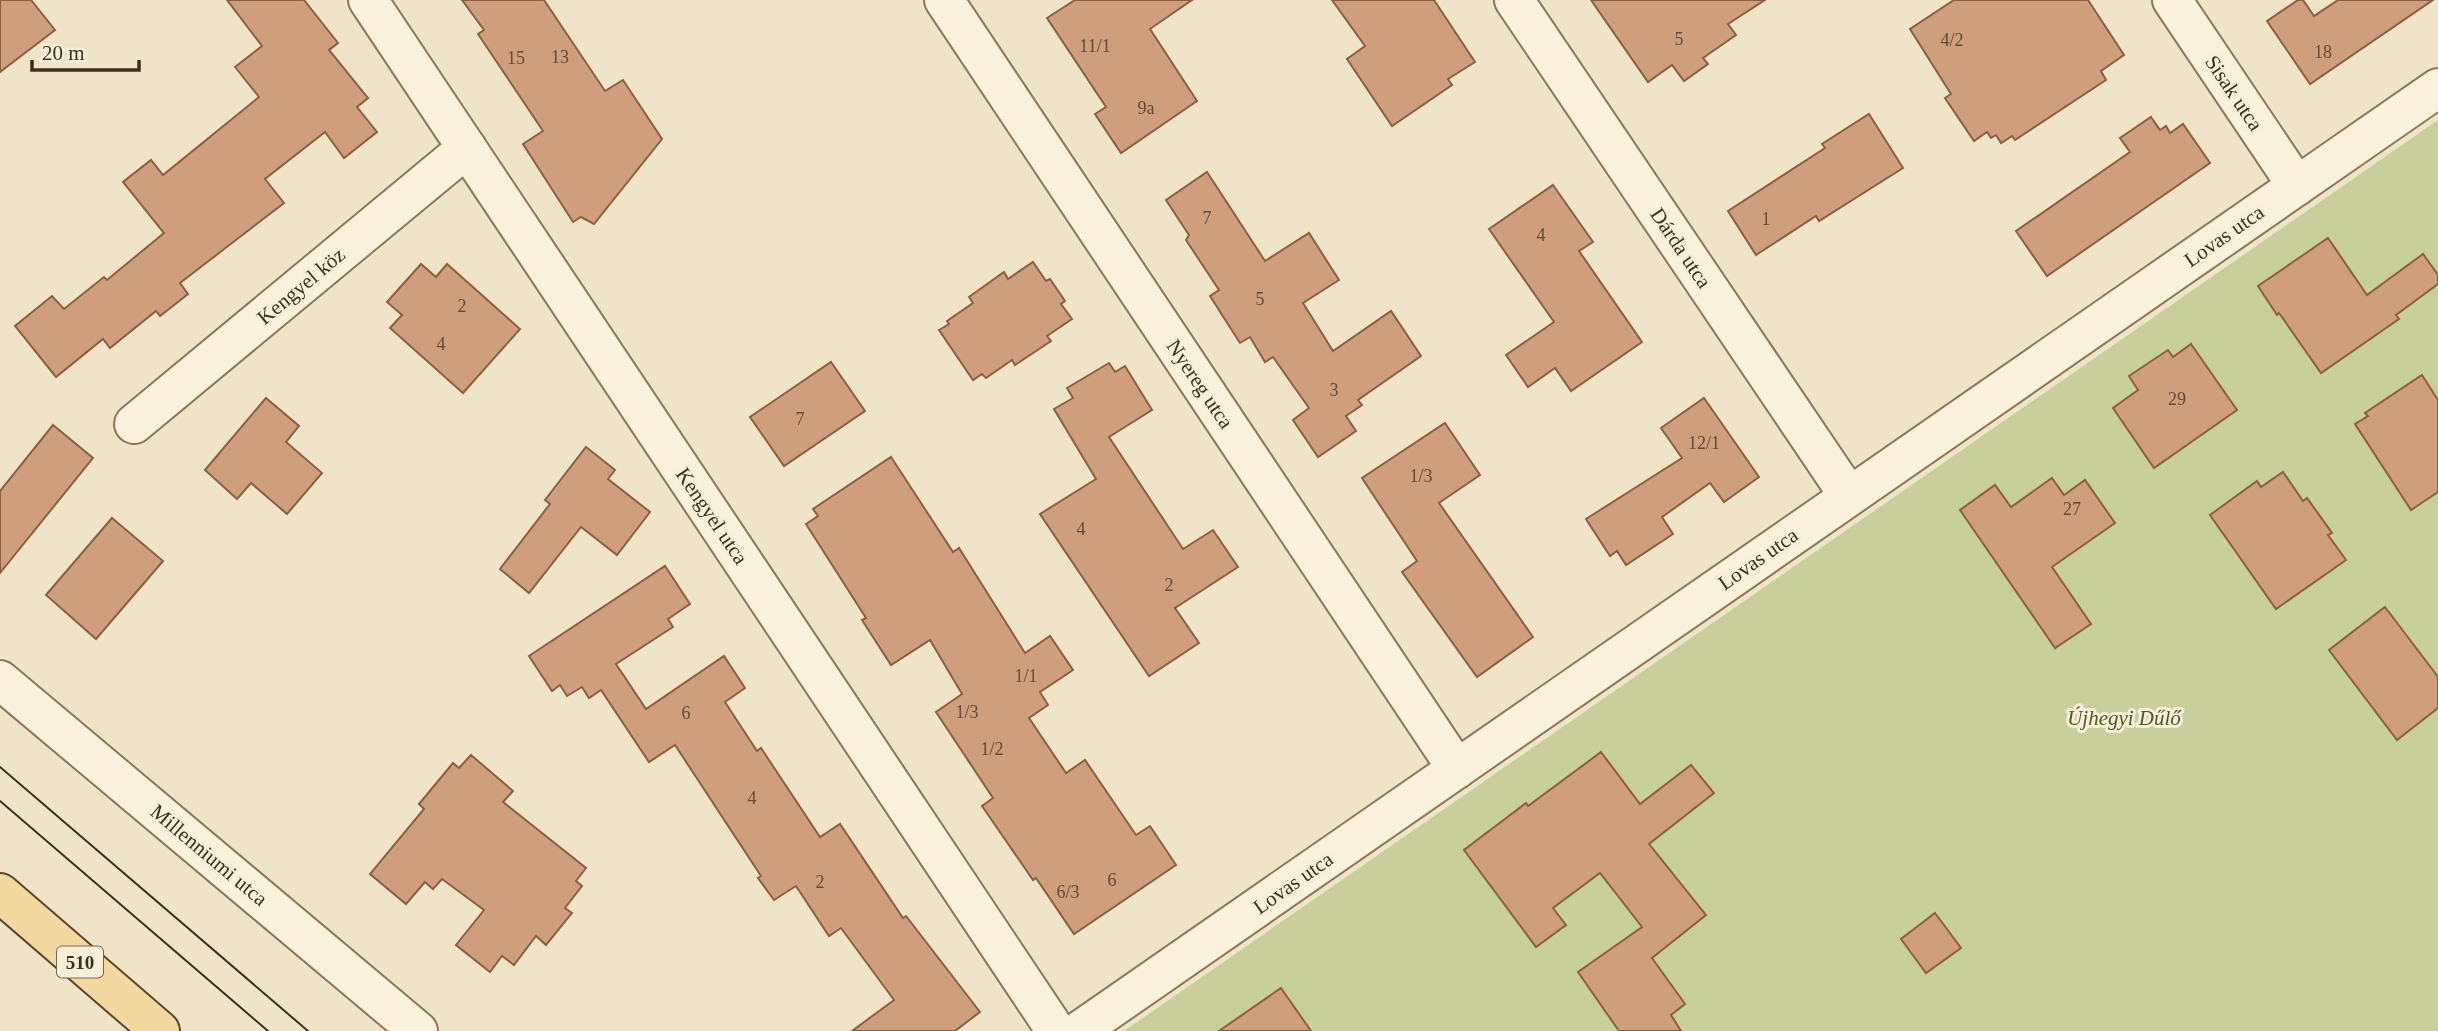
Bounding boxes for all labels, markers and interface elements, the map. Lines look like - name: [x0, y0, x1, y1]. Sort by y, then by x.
- scale bar: [32, 28, 138, 72]
- house number: 5: [1675, 29, 1684, 49]
- house number: 4/2: [1940, 30, 1964, 50]
- house number: 11/1: [1079, 36, 1111, 56]
- text: 20 m: [42, 41, 85, 65]
- house number: 18: [2314, 42, 2332, 62]
- house number: 13: [551, 47, 569, 67]
- house number: 15: [507, 48, 525, 68]
- street label: Sisak utca: [2200, 51, 2268, 136]
- house number: 9a: [1138, 98, 1155, 118]
- street label: Lovas utca: [2180, 200, 2269, 272]
- street label: Dárda utca: [1645, 203, 1717, 293]
- house number: 7: [1203, 208, 1212, 228]
- house number: 1: [1762, 209, 1771, 229]
- house number: 4: [1537, 225, 1546, 245]
- street label: Kengyel köz: [252, 243, 350, 329]
- house number: 5: [1256, 289, 1265, 309]
- house number: 2: [458, 296, 467, 316]
- house number: 4: [437, 334, 446, 354]
- street label: Nyereg utca: [1162, 335, 1239, 434]
- house number: 3: [1330, 380, 1339, 400]
- house number: 29: [2168, 389, 2186, 409]
- house number: 7: [796, 409, 805, 429]
- house number: 12/1: [1688, 433, 1720, 453]
- street label: Kengyel utca: [671, 463, 753, 569]
- house number: 1/3: [1409, 466, 1433, 486]
- house number: 27: [2063, 499, 2081, 519]
- house number: 4: [1077, 519, 1086, 539]
- street label: Lovas utca: [1714, 523, 1803, 595]
- house number: 2: [1165, 575, 1174, 595]
- house number: 1/1: [1014, 666, 1038, 686]
- house number: 1/3: [955, 702, 979, 722]
- house number: 6: [682, 703, 691, 723]
- park label: Újhegyi Dűlő: [2067, 706, 2182, 730]
- house number: 1/2: [980, 739, 1004, 759]
- house number: 4: [748, 788, 757, 808]
- street label: Millenniumi utca: [146, 799, 273, 911]
- street label: Lovas utca: [1249, 847, 1338, 919]
- house number: 6: [1108, 870, 1117, 890]
- house number: 2: [816, 872, 825, 892]
- house number: 6/3: [1056, 882, 1080, 902]
- road number: 510: [57, 946, 103, 978]

